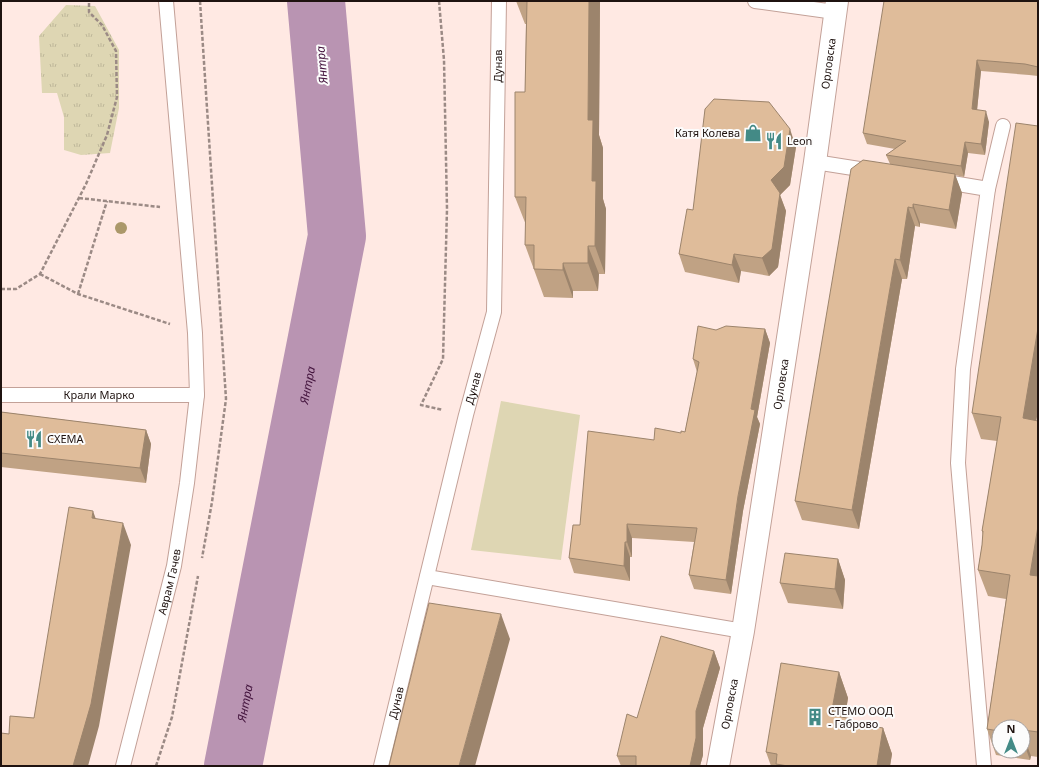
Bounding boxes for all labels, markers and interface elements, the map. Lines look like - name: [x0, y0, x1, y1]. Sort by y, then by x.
- street label: Орловска: [817, 37, 839, 90]
- water label: Янтра: [311, 45, 332, 86]
- street label: Дунав: [490, 49, 505, 83]
- shop icon: Катя Колева: [743, 123, 763, 143]
- place label: Катя Колева: [675, 125, 740, 140]
- restaurant icon: Leon: [764, 131, 784, 151]
- place label: Leon: [787, 133, 812, 148]
- street label: Орловска: [769, 358, 792, 411]
- water label: Янтра: [295, 365, 319, 406]
- street label: Дунав: [461, 370, 484, 406]
- street label: Крали Марко: [64, 387, 134, 402]
- restaurant icon: СХЕМА: [24, 429, 44, 449]
- place label: СХЕМА: [47, 431, 85, 446]
- street label: Аврам Гачев: [154, 548, 184, 616]
- street label: Орловска: [717, 677, 741, 731]
- water label: Янтра: [233, 683, 257, 724]
- street label: Дунав: [385, 685, 407, 721]
- place label: СТЕМО ООД - Габрово: [828, 703, 893, 731]
- building icon: СТЕМО ООД - Габрово: [805, 707, 825, 727]
- north arrow: [991, 719, 1031, 759]
- text: N: [1007, 721, 1015, 736]

